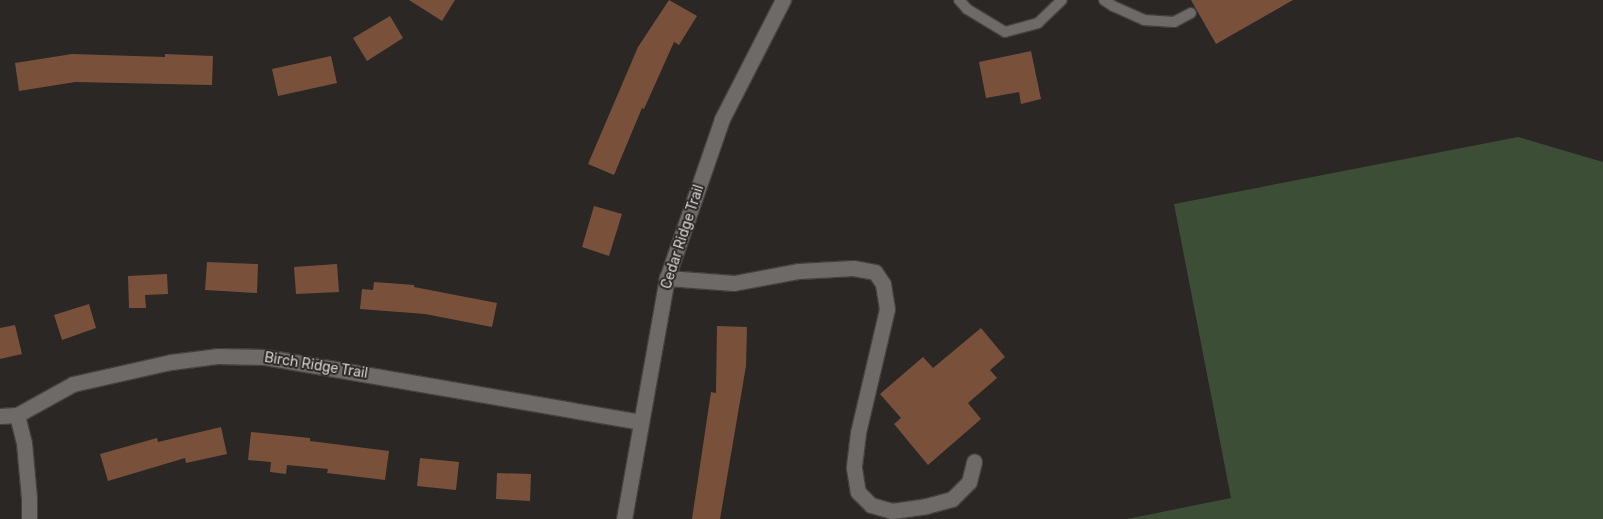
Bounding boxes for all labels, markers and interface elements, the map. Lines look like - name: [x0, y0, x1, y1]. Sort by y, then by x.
- street label: Cedar Ridge Trail: [658, 182, 708, 292]
- street label: Birch Ridge Trail: [263, 350, 369, 382]

